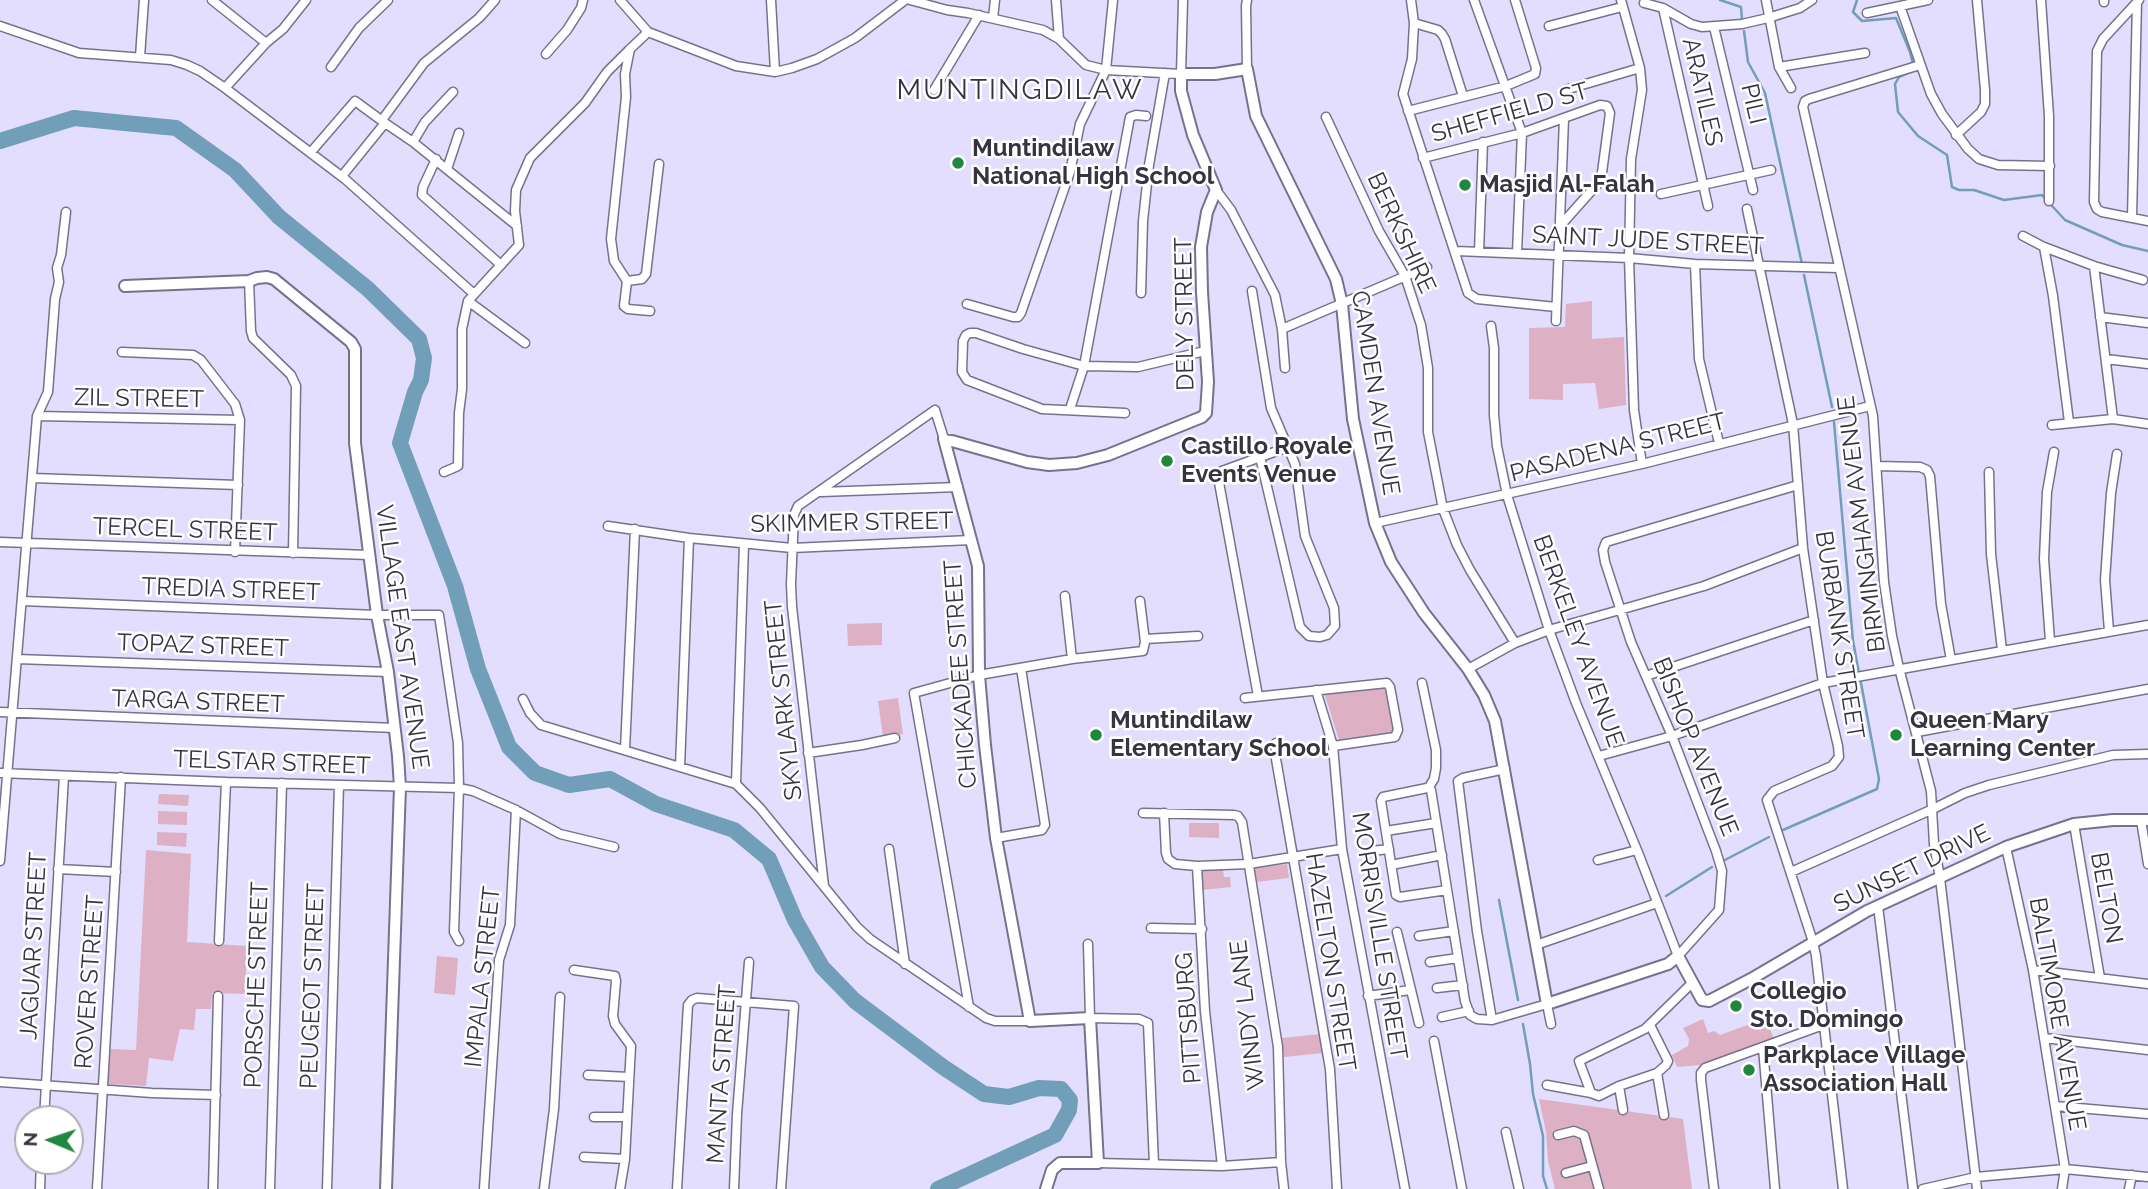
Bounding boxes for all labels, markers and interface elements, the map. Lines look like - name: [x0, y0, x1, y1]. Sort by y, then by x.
- street label: ARATILES: [1676, 35, 1728, 149]
- district label: MUNTINGDILAW: [898, 74, 1142, 108]
- street label: SHEFFIELD ST: [1428, 77, 1592, 149]
- street label: PILI: [1734, 81, 1772, 127]
- place label: Muntindilaw National High School: [972, 135, 1214, 191]
- marker: Muntindilaw National High School: [950, 155, 966, 171]
- street label: BERKSHIRE: [1360, 168, 1442, 298]
- place label: Masjid Al-Falah: [1479, 171, 1655, 199]
- marker: Masjid Al-Falah: [1457, 177, 1473, 193]
- street label: SAINT JUDE STREET: [1531, 221, 1765, 261]
- street label: DELY STREET: [1169, 237, 1201, 391]
- street label: CAMDEN AVENUE: [1345, 289, 1405, 497]
- street label: ZIL STREET: [74, 383, 204, 415]
- street label: BIRMINGHAM AVENUE: [1832, 394, 1892, 654]
- street label: PASADENA STREET: [1507, 407, 1729, 489]
- place label: Castillo Royale Events Venue: [1181, 433, 1352, 489]
- marker: Castillo Royale Events Venue: [1159, 453, 1175, 469]
- street label: VILLAGE EAST AVENUE: [369, 503, 435, 771]
- street label: SKIMMER STREET: [750, 507, 954, 539]
- street label: TERCEL STREET: [92, 512, 278, 548]
- street label: BURBANK STREET: [1808, 529, 1870, 741]
- street label: BERKELEY AVENUE: [1526, 531, 1630, 751]
- street label: CHICKADEE STREET: [939, 559, 983, 789]
- street label: TREDIA STREET: [141, 572, 321, 608]
- street label: SKYLARK STREET: [759, 598, 809, 802]
- street label: TOPAZ STREET: [117, 629, 289, 663]
- street label: BISHOP AVENUE: [1646, 653, 1744, 841]
- street label: TARGA STREET: [111, 685, 285, 719]
- place label: Muntindilaw Elementary School: [1110, 707, 1328, 763]
- place label: Queen Mary Learning Center: [1910, 707, 2095, 763]
- marker: Muntindilaw Elementary School: [1088, 727, 1104, 743]
- marker: Queen Mary Learning Center: [1888, 727, 1904, 743]
- street label: TELSTAR STREET: [173, 745, 371, 781]
- street label: MORRISVILLE STREET: [1345, 810, 1413, 1062]
- street label: SUNSET DRIVE: [1829, 819, 1995, 919]
- street label: BELTON: [2084, 850, 2128, 946]
- street label: JAGUAR STREET: [15, 851, 53, 1041]
- street label: HAZELTON STREET: [1299, 851, 1361, 1073]
- street label: PORSCHE STREET: [239, 881, 275, 1089]
- street label: PEUGEOT STREET: [295, 883, 331, 1089]
- street label: IMPALA STREET: [459, 885, 507, 1069]
- street label: ROVER STREET: [70, 894, 110, 1070]
- street label: BALTIMORE AVENUE: [2022, 895, 2092, 1133]
- street label: WINDY LANE: [1225, 938, 1271, 1092]
- street label: PITTSBURG: [1170, 951, 1208, 1085]
- place label: Collegio Sto. Domingo: [1750, 978, 1903, 1034]
- street label: MANTA STREET: [701, 983, 743, 1165]
- marker: Collegio Sto. Domingo: [1728, 998, 1744, 1014]
- place label: Parkplace Village Association Hall: [1763, 1042, 1965, 1098]
- marker: Parkplace Village Association Hall: [1741, 1062, 1757, 1078]
- north arrow: [14, 1105, 84, 1175]
- text: N: [19, 1132, 41, 1147]

